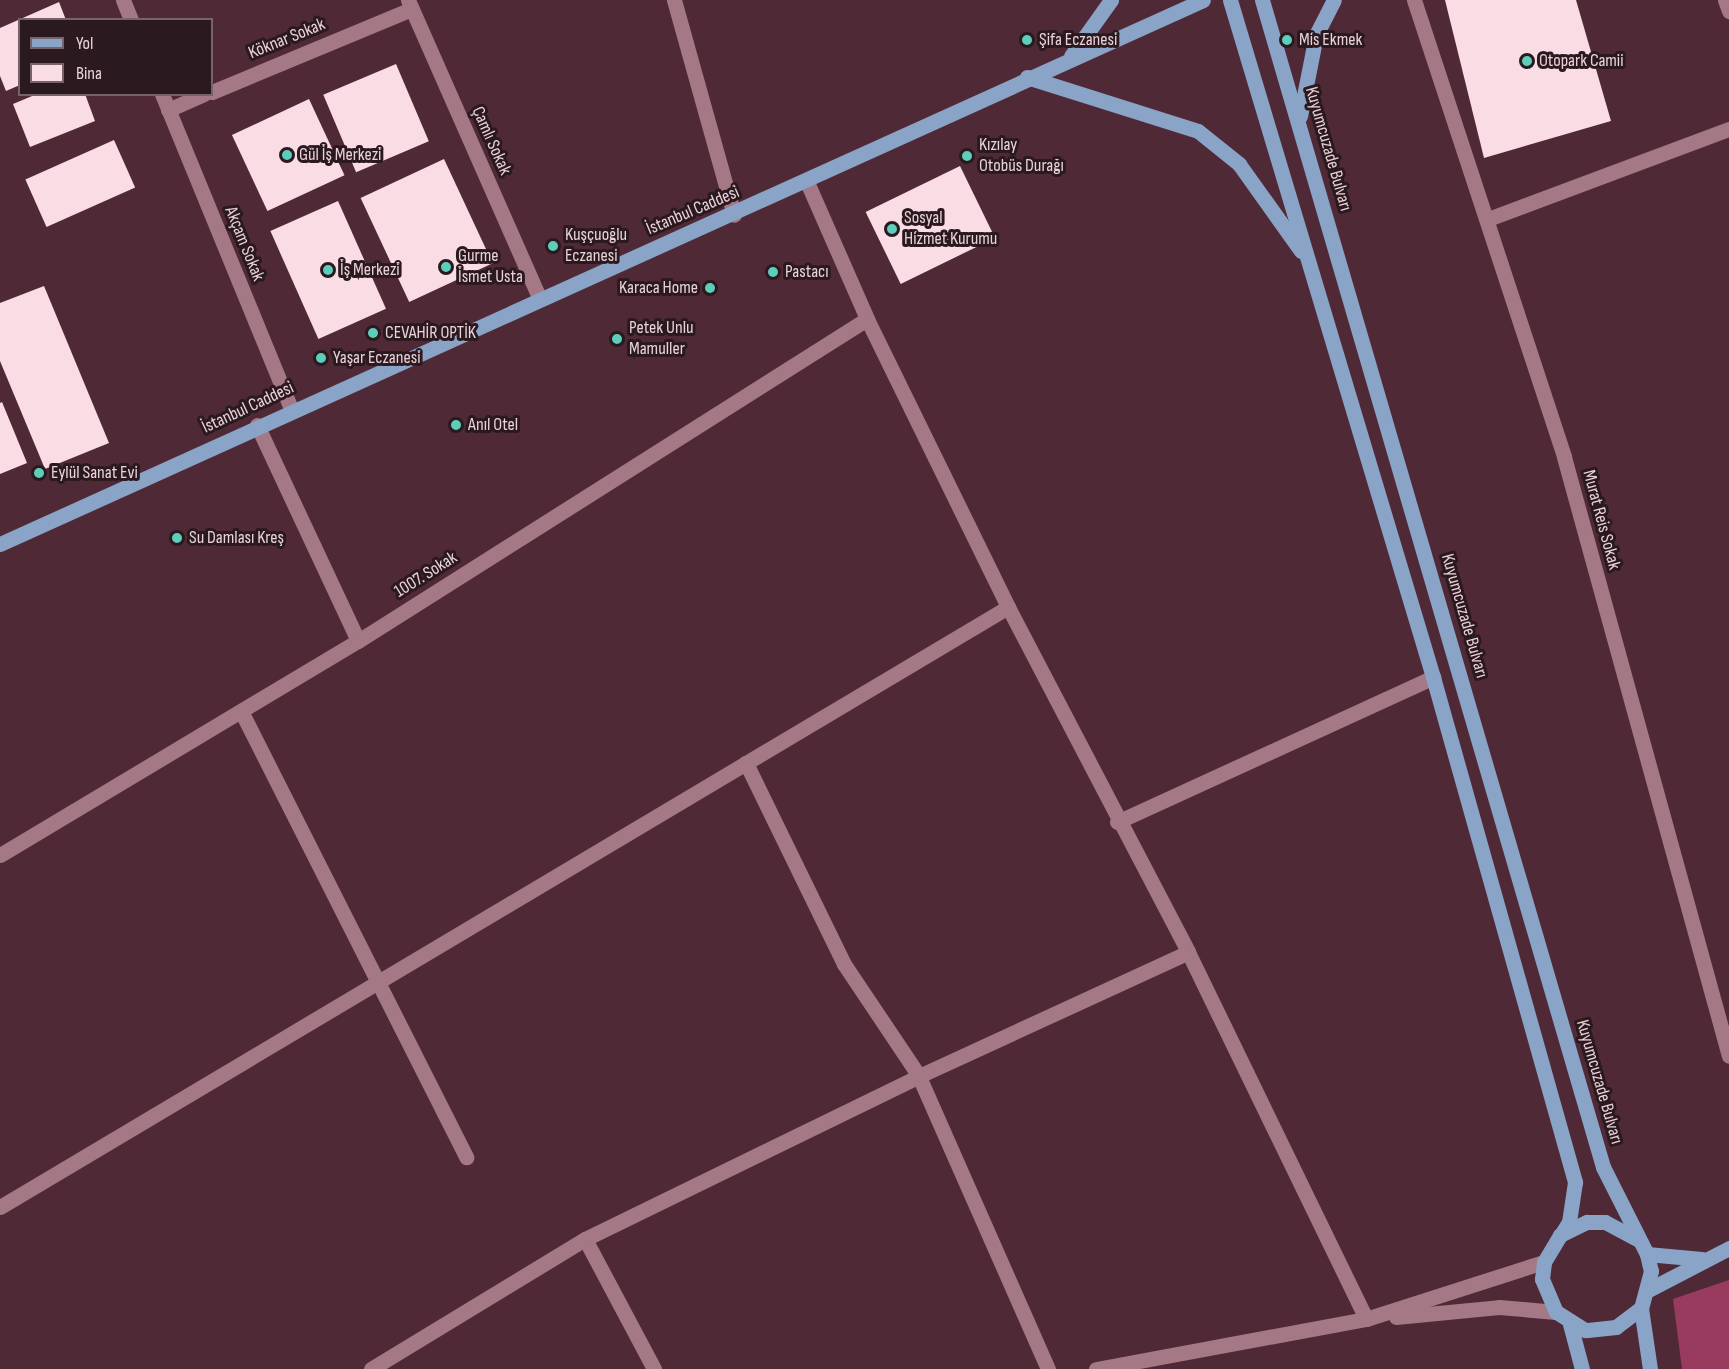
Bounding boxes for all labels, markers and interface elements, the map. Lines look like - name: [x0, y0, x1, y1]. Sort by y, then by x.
- street label: Köknar Sokak: [246, 14, 328, 64]
- legend: [18, 18, 213, 96]
- place label: Şifa Eczanesi: [1039, 29, 1117, 51]
- place label: Mis Ekmek: [1299, 29, 1362, 51]
- text: Yol: [76, 33, 93, 54]
- marker: Şifa Eczanesi: [1020, 33, 1034, 47]
- marker: Mis Ekmek: [1280, 33, 1294, 47]
- place label: Otopark Camii: [1539, 50, 1624, 72]
- marker: Otopark Camii: [1520, 54, 1534, 68]
- text: Bina: [76, 63, 102, 84]
- street label: Kuyumcuzade Bulvarı: [1300, 84, 1356, 214]
- street label: Çamlı Sokak: [466, 104, 516, 178]
- place label: Kızılay Otobüs Durağı: [979, 135, 1064, 178]
- place label: Gül İş Merkezi: [299, 144, 381, 166]
- marker: Gül İş Merkezi: [280, 148, 294, 162]
- marker: Kızılay Otobüs Durağı: [960, 149, 974, 163]
- street label: İstanbul Caddesi: [643, 182, 743, 240]
- street label: Akçam Sokak: [219, 203, 269, 285]
- place label: Sosyal Hizmet Kurumu: [904, 208, 997, 250]
- marker: Sosyal Hizmet Kurumu: [885, 222, 899, 236]
- place label: Kuşçuoğlu Eczanesi: [565, 225, 627, 268]
- marker: Kuşçuoğlu Eczanesi: [546, 239, 560, 253]
- place label: Gurme İsmet Usta: [458, 246, 523, 288]
- place label: İş Merkezi: [340, 259, 400, 281]
- marker: Gurme İsmet Usta: [439, 260, 453, 274]
- place label: Pastacı: [785, 261, 829, 283]
- marker: İş Merkezi: [321, 263, 335, 277]
- marker: Pastacı: [766, 265, 780, 279]
- place label: Karaca Home: [619, 277, 698, 299]
- marker: Karaca Home: [703, 281, 717, 295]
- place label: Petek Unlu Mamuller: [629, 318, 694, 360]
- place label: CEVAHİR OPTİK: [385, 322, 476, 344]
- marker: CEVAHİR OPTİK: [366, 326, 380, 340]
- marker: Petek Unlu Mamuller: [610, 332, 624, 346]
- place label: Yaşar Eczanesi: [333, 347, 421, 369]
- marker: Yaşar Eczanesi: [314, 351, 328, 365]
- street label: İstanbul Caddesi: [199, 377, 297, 439]
- place label: Anıl Otel: [468, 414, 518, 436]
- marker: Anıl Otel: [449, 418, 463, 432]
- place label: Eylül Sanat Evi: [51, 462, 138, 484]
- marker: Eylül Sanat Evi: [32, 466, 46, 480]
- street label: Murat Reis Sokak: [1577, 468, 1625, 572]
- place label: Su Damlası Kreş: [189, 527, 284, 549]
- marker: Su Damlası Kreş: [170, 531, 184, 545]
- street label: 1007. Sokak: [391, 547, 461, 603]
- street label: Kuyumcuzade Bulvarı: [1436, 551, 1492, 681]
- street label: Kuyumcuzade Bulvarı: [1571, 1017, 1627, 1147]

